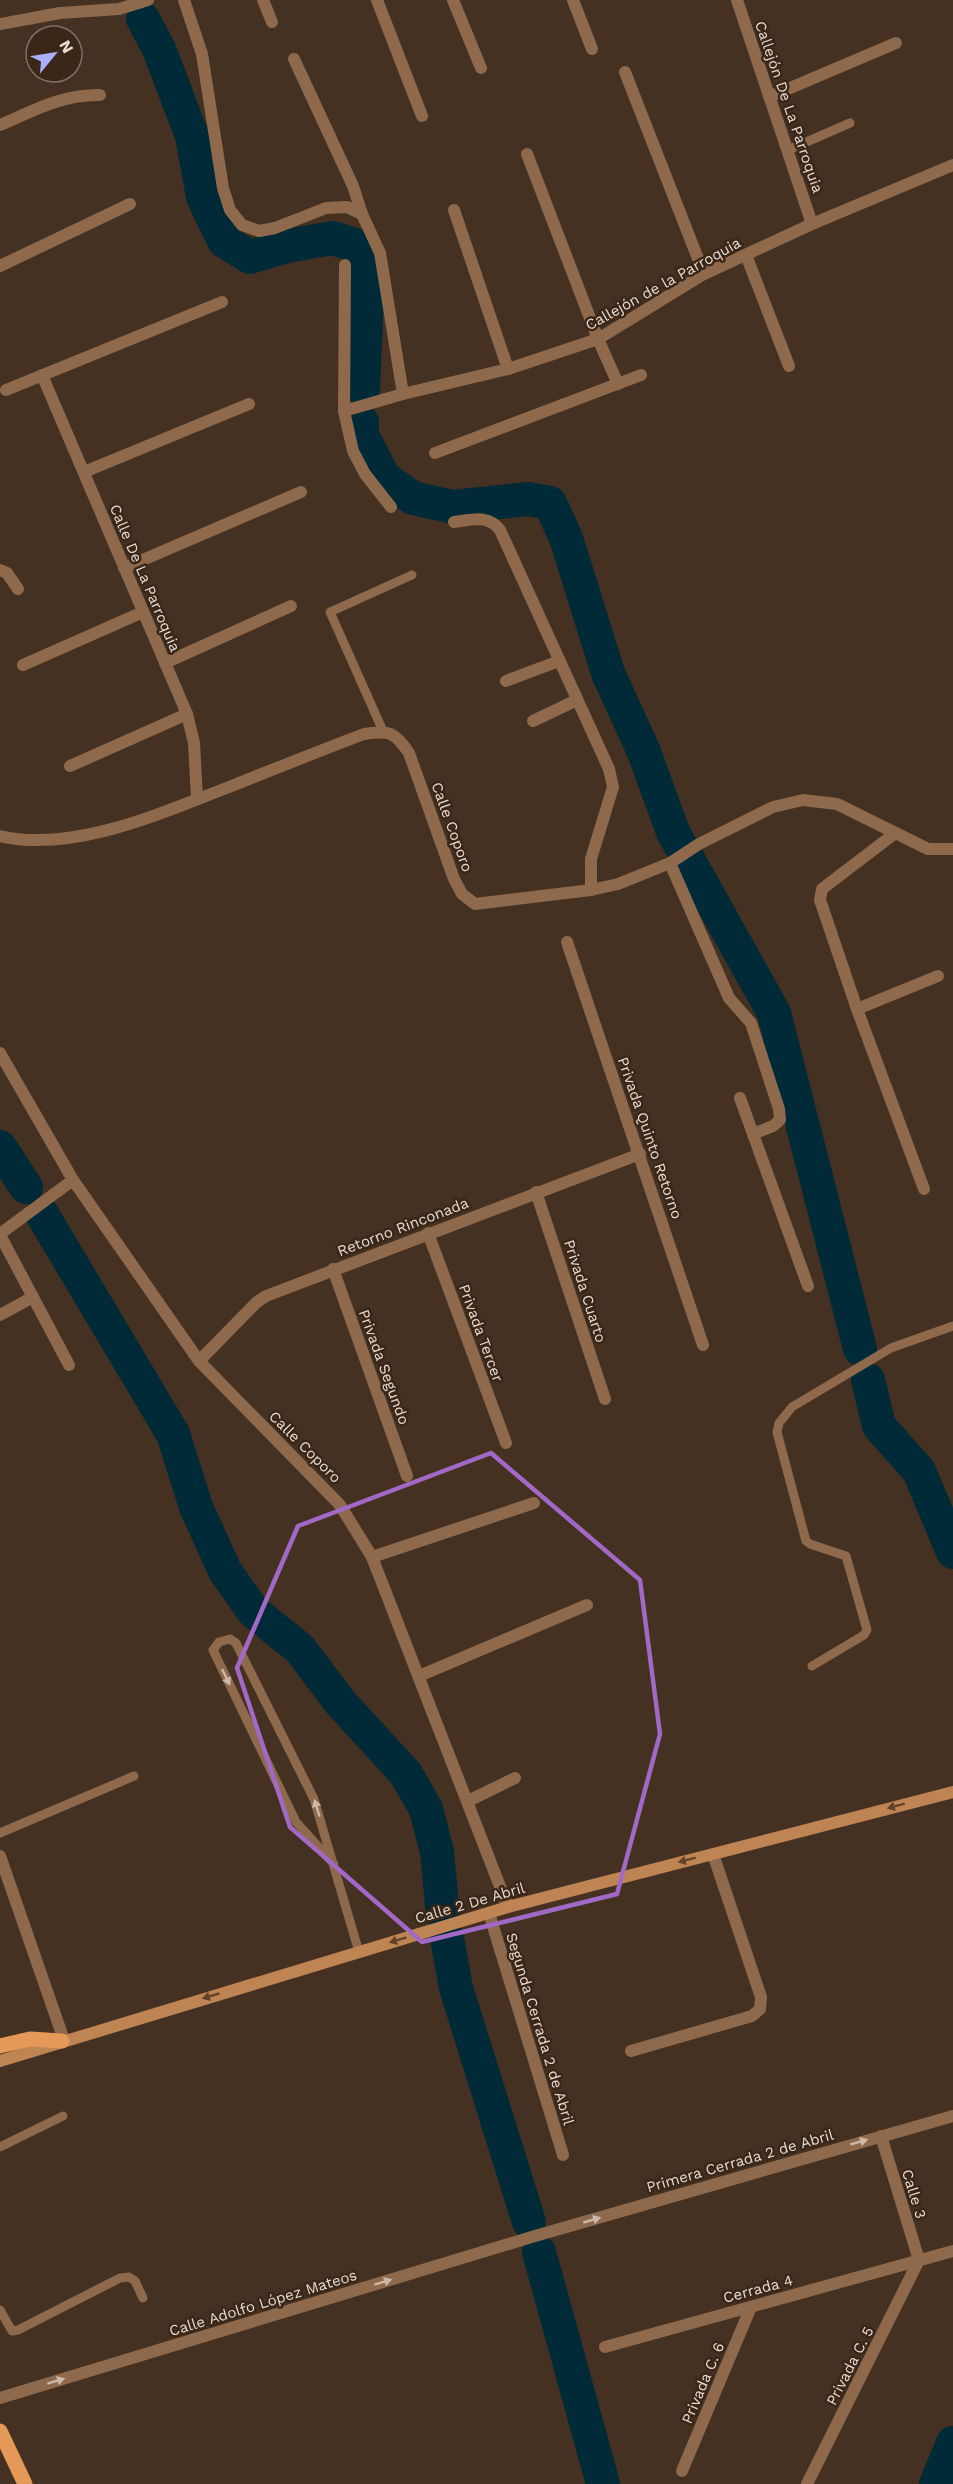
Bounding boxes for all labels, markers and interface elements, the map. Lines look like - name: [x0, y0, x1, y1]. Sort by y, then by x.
- street label: Callejón De La Parroquia: [751, 19, 827, 196]
- north arrow: [24, 24, 84, 84]
- text: N: [55, 37, 78, 57]
- street label: Callejón de la Parroquia: [582, 234, 744, 334]
- street label: Calle De La Parroquia: [106, 502, 184, 655]
- street label: Calle Coporo: [427, 780, 477, 874]
- street label: Privada Quinto Retorno: [614, 1055, 686, 1221]
- street label: Retorno Rinconada: [335, 1193, 472, 1260]
- street label: Privada Cuarto: [560, 1237, 610, 1345]
- street label: Privada Tercer: [455, 1282, 507, 1384]
- street label: Privada Segundo: [355, 1307, 413, 1427]
- street label: Calle Coporo: [265, 1407, 345, 1487]
- one-way arrow: [221, 1668, 231, 1685]
- one-way arrow: [312, 1799, 321, 1817]
- one-way arrow: [887, 1802, 906, 1812]
- one-way arrow: [678, 1856, 696, 1866]
- street label: Calle 2 De Abril: [413, 1879, 527, 1927]
- street label: Segunda Cerrada 2 de Abril: [502, 1931, 578, 2128]
- one-way arrow: [389, 1936, 407, 1945]
- one-way arrow: [202, 1992, 220, 2001]
- street label: Primera Cerrada 2 de Abril: [644, 2126, 836, 2196]
- one-way arrow: [850, 2137, 868, 2146]
- street label: Calle 3: [898, 2167, 930, 2221]
- one-way arrow: [583, 2215, 601, 2224]
- street label: Calle Adolfo López Mateos: [167, 2266, 359, 2340]
- street label: Cerrada 4: [721, 2271, 795, 2307]
- one-way arrow: [375, 2277, 393, 2286]
- street label: Privada C. 5: [822, 2324, 878, 2408]
- street label: Privada C. 6: [678, 2340, 728, 2426]
- one-way arrow: [47, 2376, 65, 2385]

